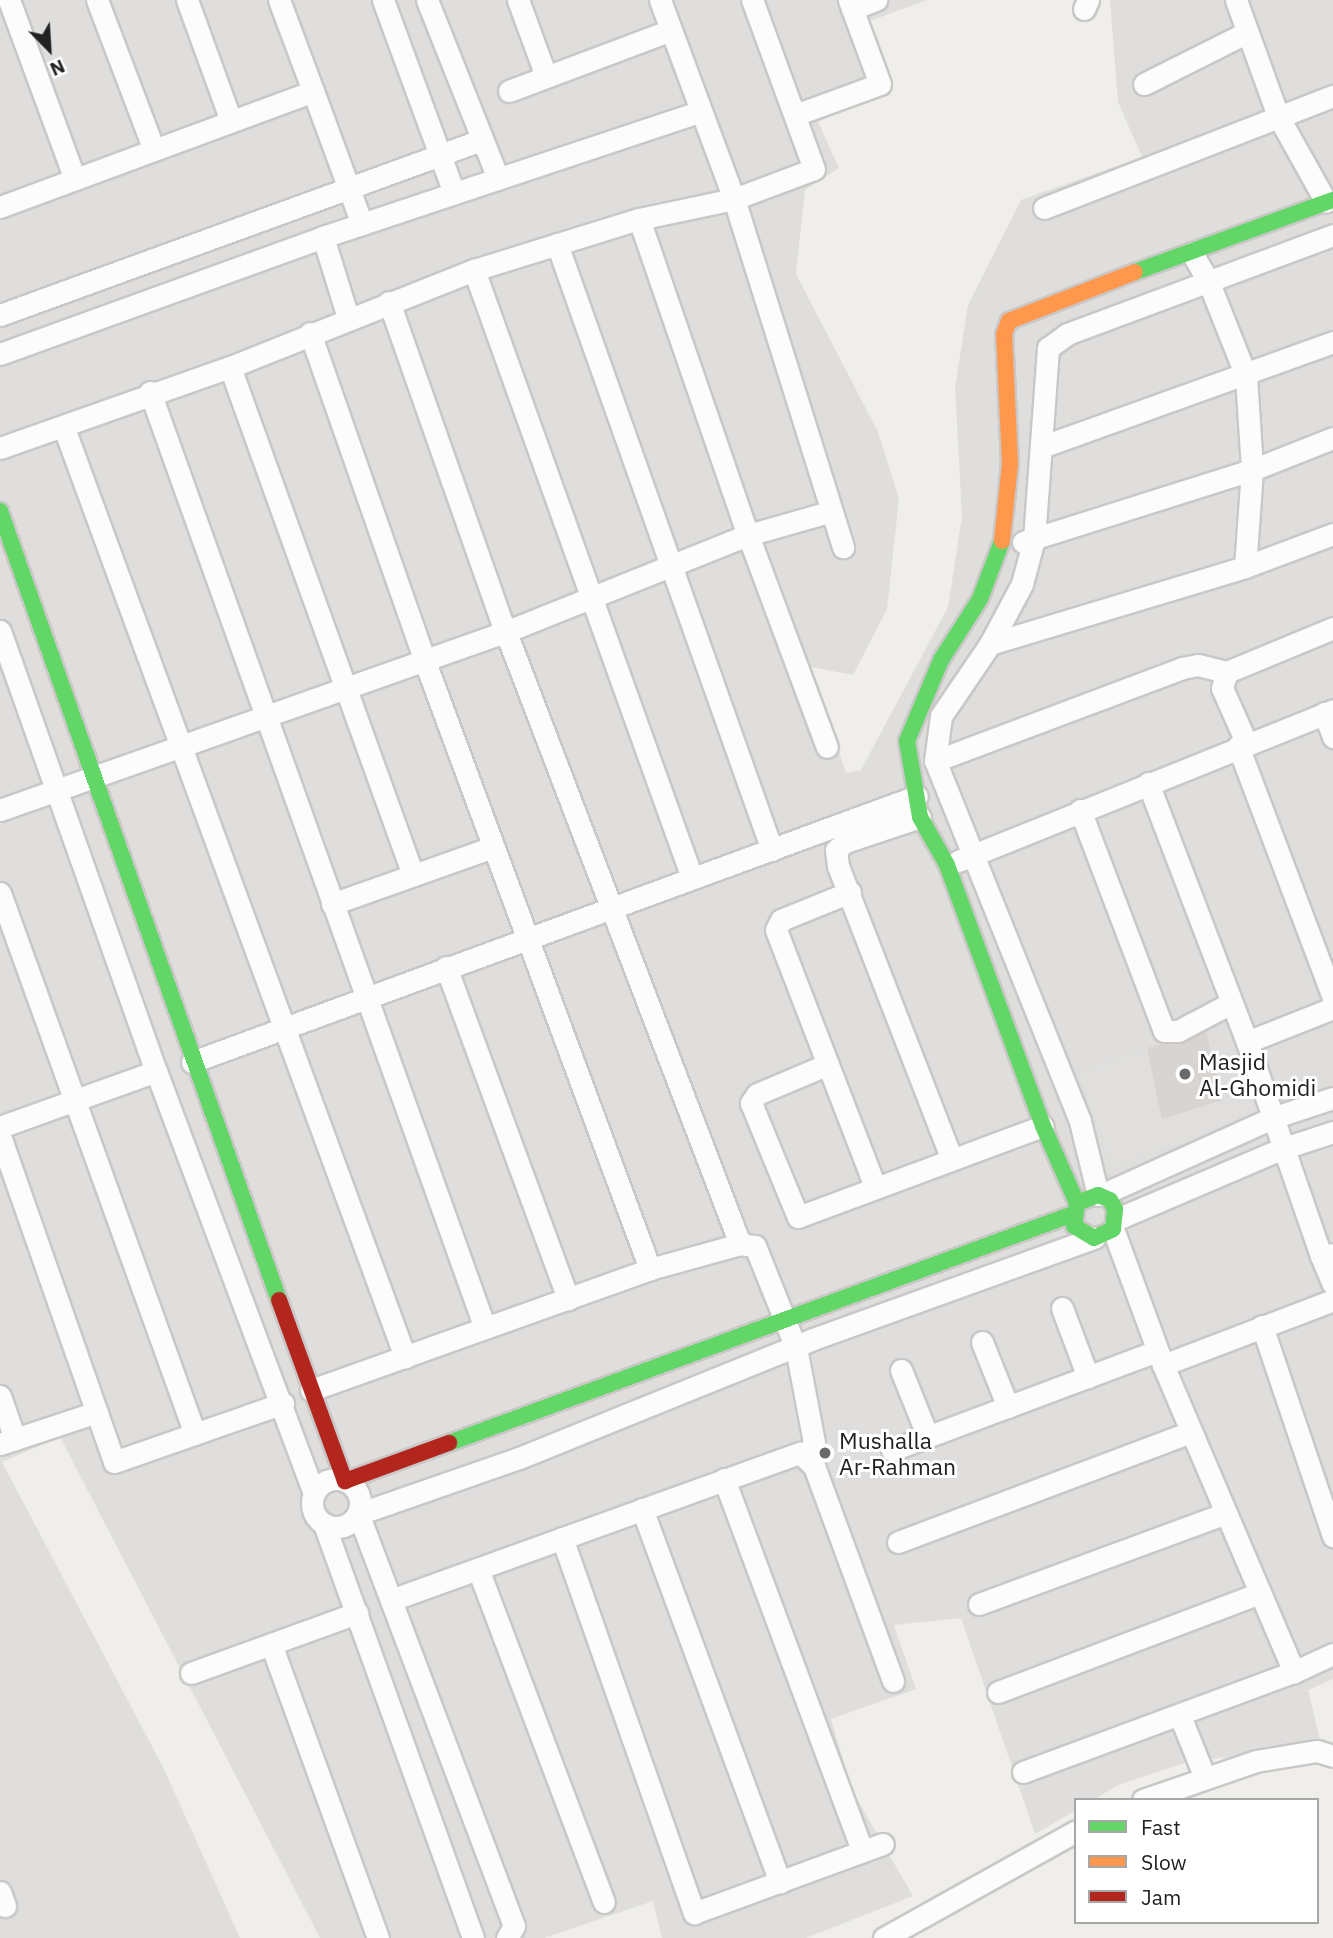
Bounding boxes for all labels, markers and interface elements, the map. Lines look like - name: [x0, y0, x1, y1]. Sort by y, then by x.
- north arrow: [14, 14, 84, 84]
- text: N: [46, 54, 69, 82]
- place label: Masjid Al-Ghomidi: [1199, 1047, 1316, 1101]
- marker: Masjid Al-Ghomidi: [1177, 1066, 1193, 1082]
- place label: Mushalla Ar-Rahman: [839, 1426, 956, 1480]
- marker: Mushalla Ar-Rahman: [817, 1445, 833, 1461]
- legend: [1074, 1798, 1319, 1924]
- text: Fast: [1141, 1813, 1181, 1841]
- text: Slow: [1141, 1848, 1187, 1876]
- text: Jam: [1141, 1883, 1181, 1911]

